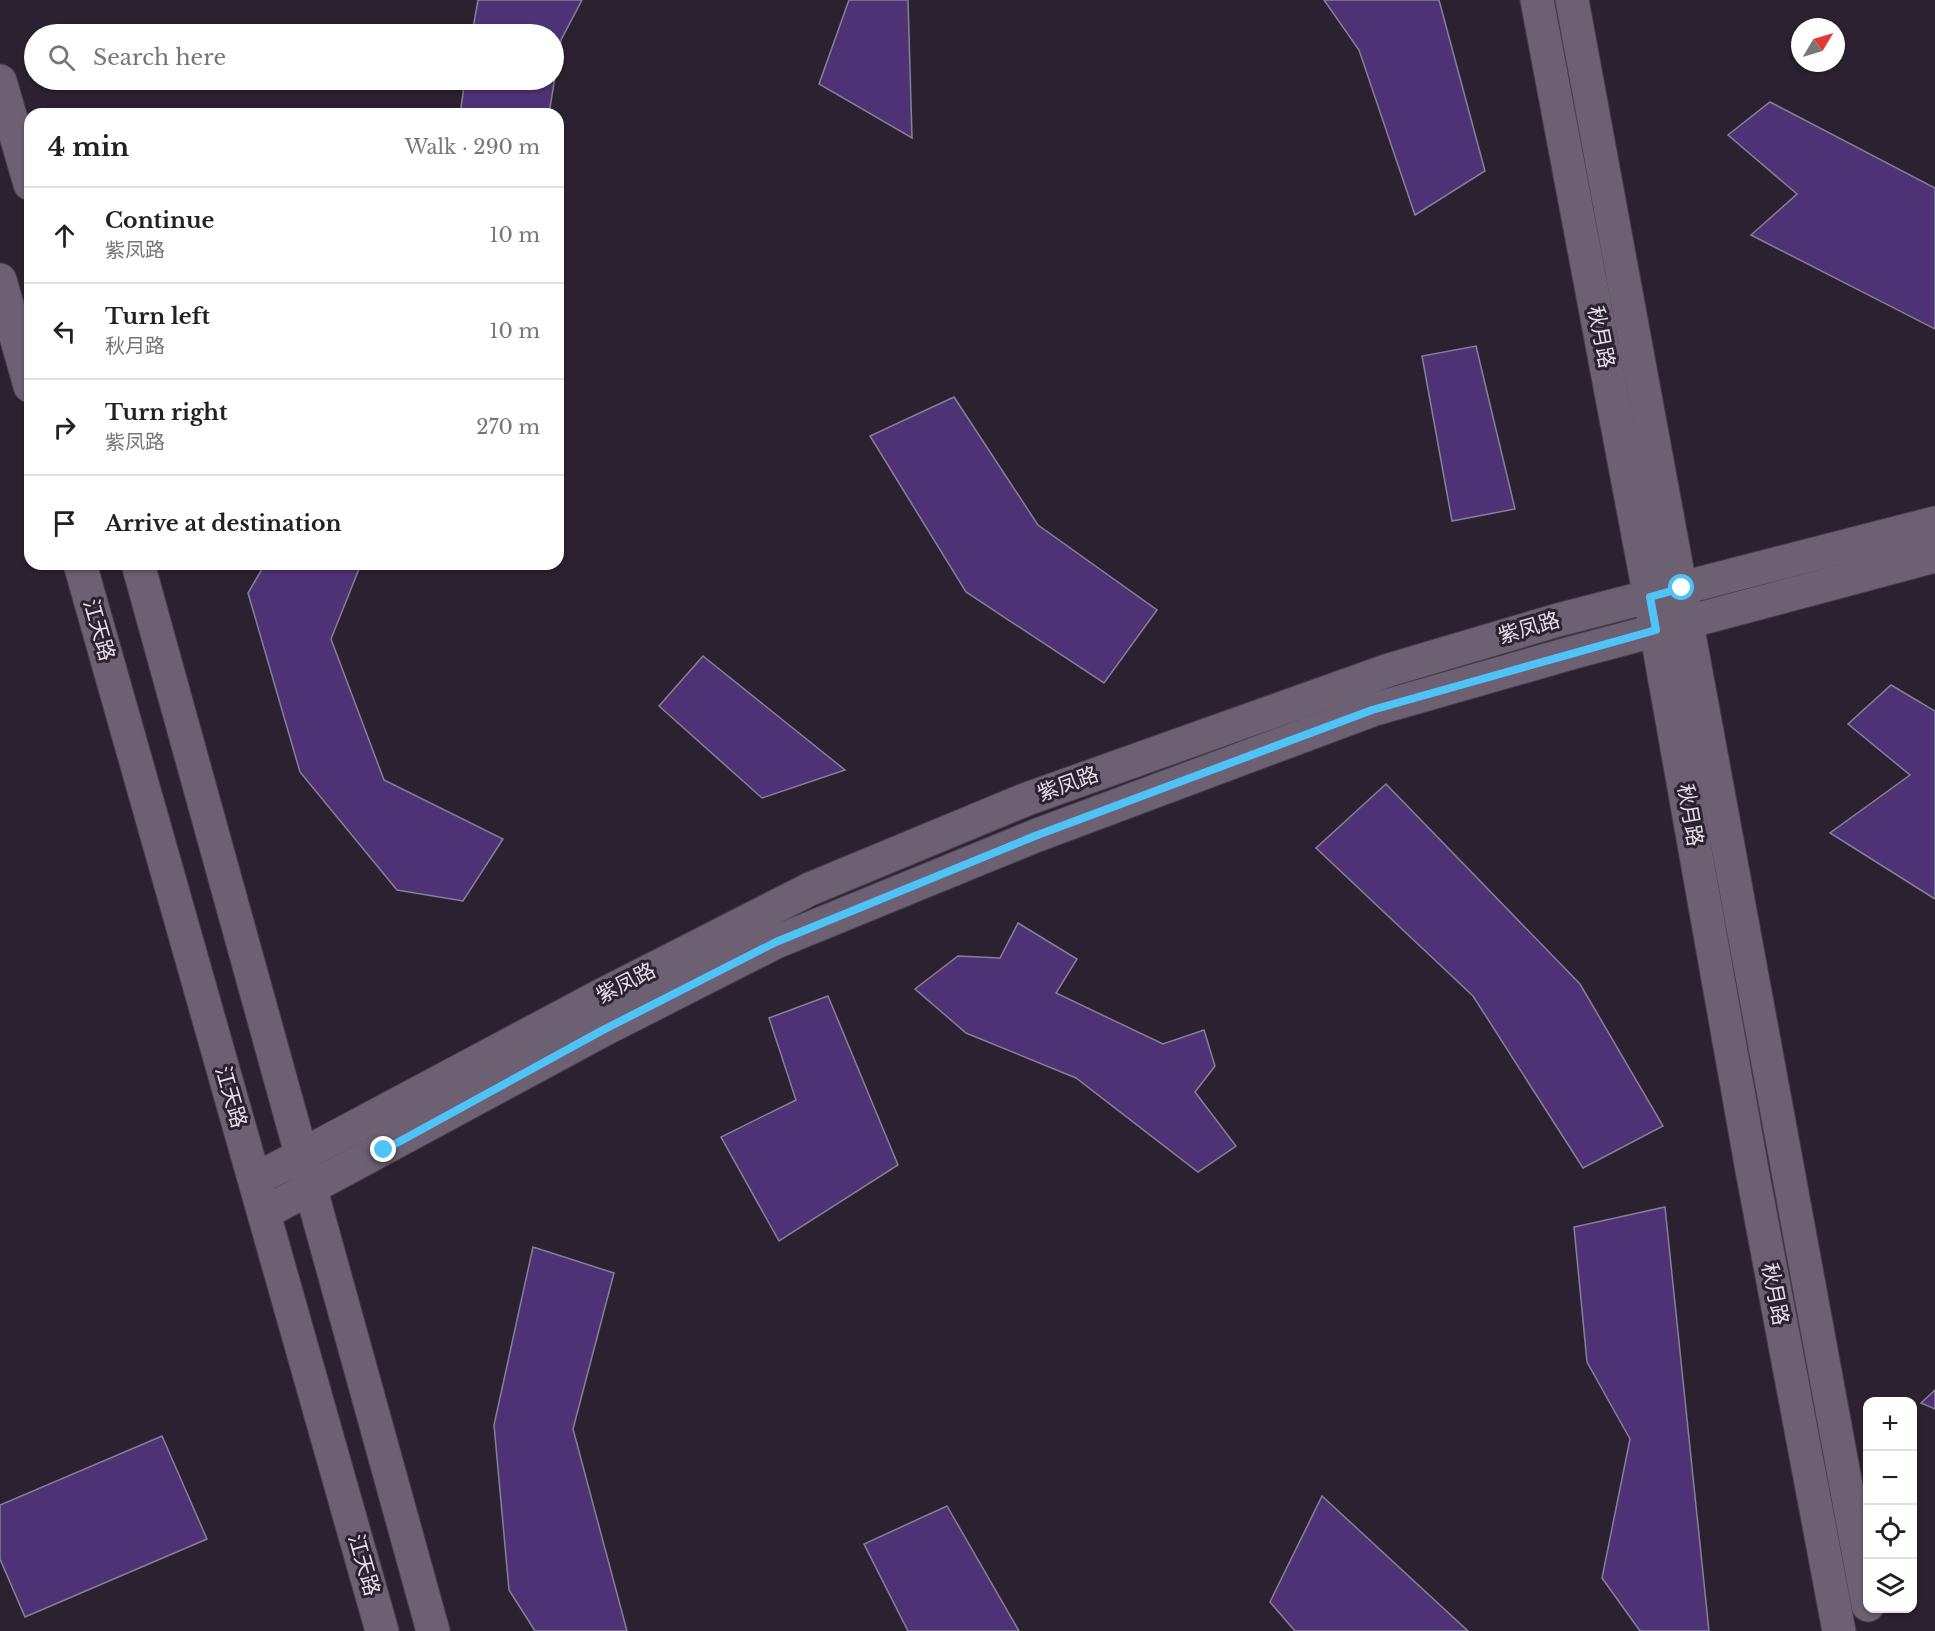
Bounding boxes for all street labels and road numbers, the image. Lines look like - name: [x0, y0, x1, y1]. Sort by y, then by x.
- street label: 秋月路: [1582, 304, 1620, 370]
- street label: 江天路: [78, 596, 120, 664]
- street label: 紫凤路: [1495, 607, 1563, 649]
- street label: 紫凤路: [1034, 761, 1102, 807]
- street label: 秋月路: [1672, 782, 1708, 848]
- street label: 紫凤路: [592, 957, 660, 1009]
- street label: 江天路: [210, 1063, 252, 1131]
- street label: 秋月路: [1756, 1261, 1794, 1327]
- street label: 江天路: [343, 1531, 385, 1599]

